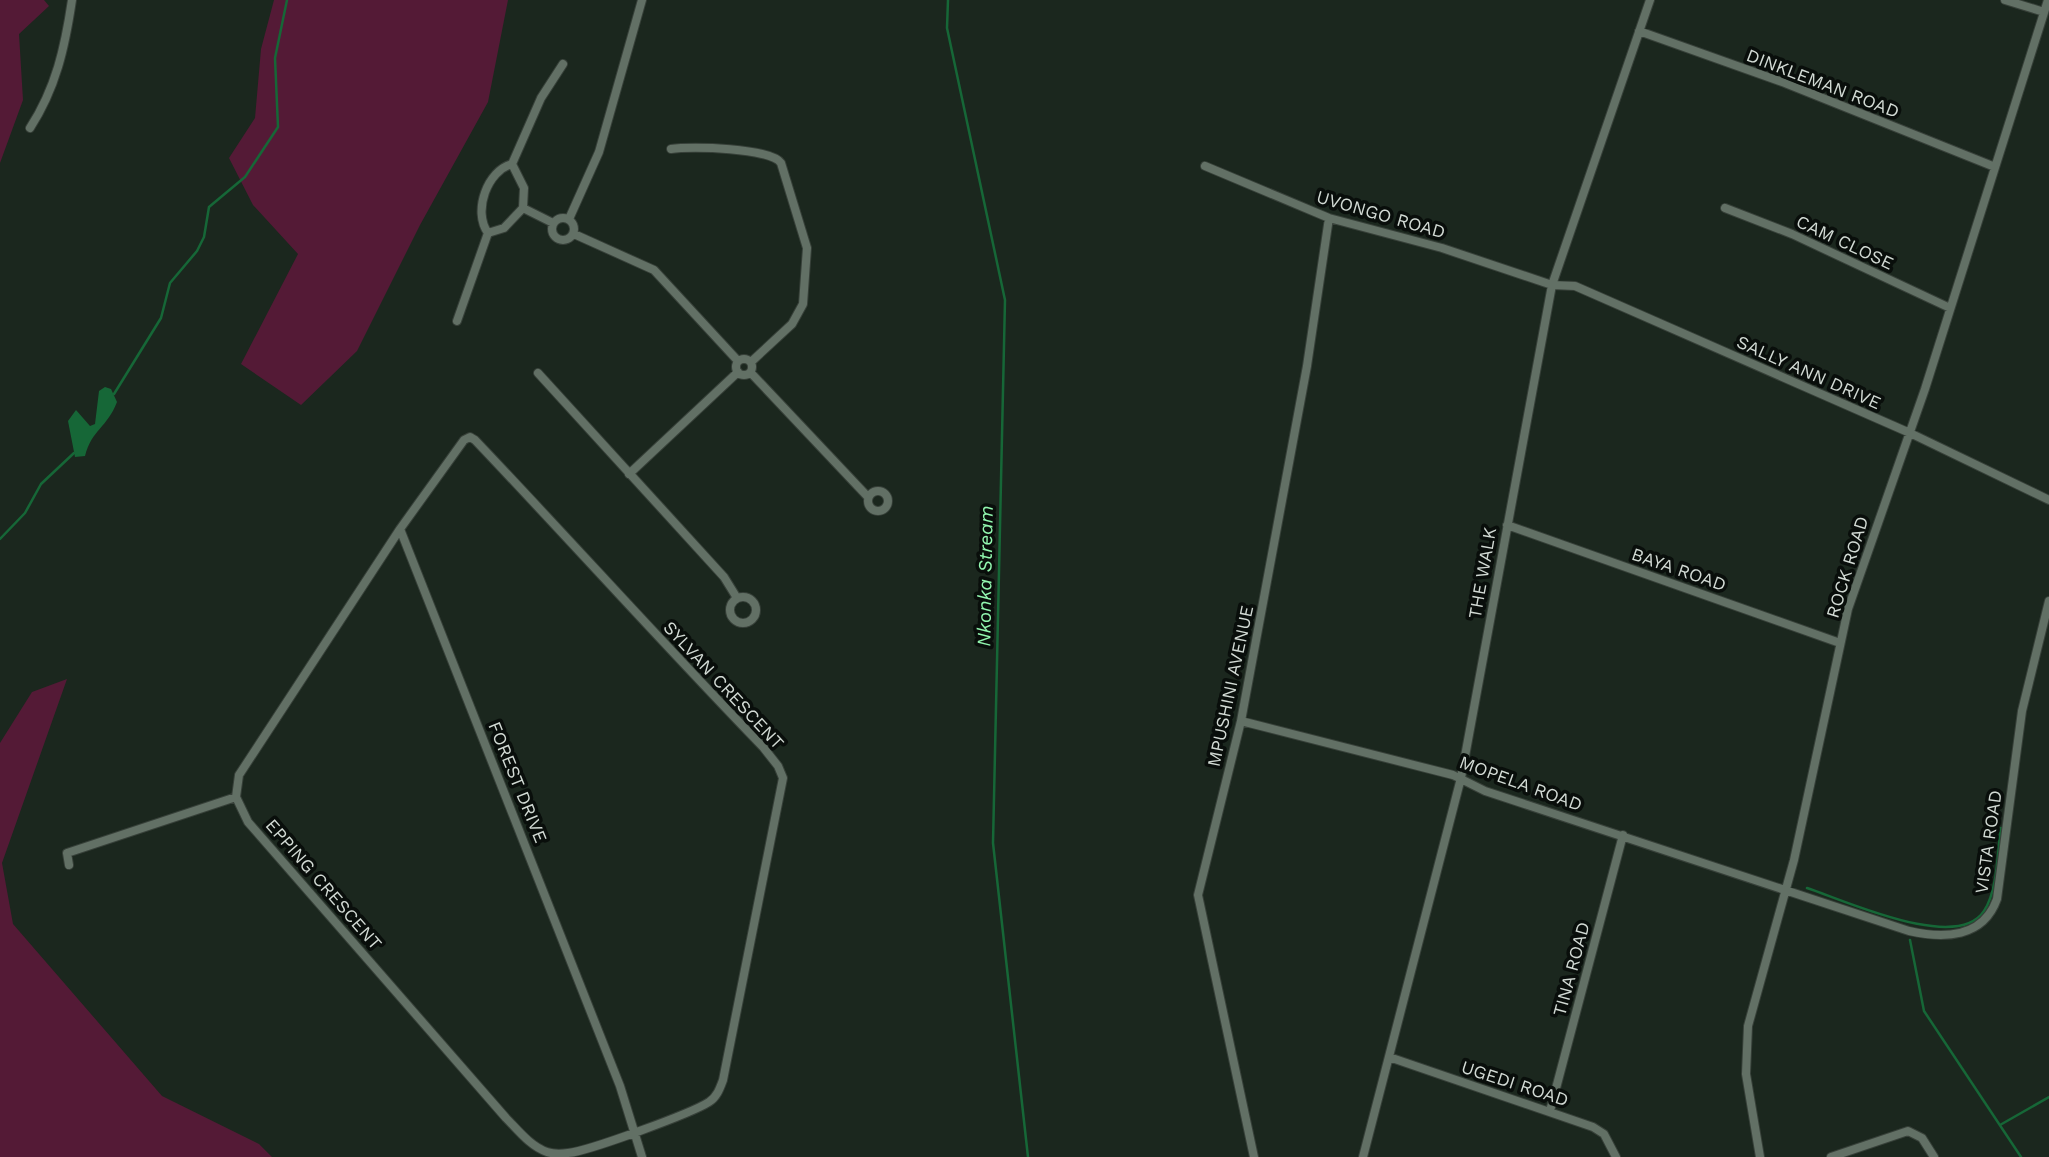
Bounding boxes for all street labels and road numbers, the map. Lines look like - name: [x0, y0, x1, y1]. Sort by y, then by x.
- street label: DINKLEMAN ROAD: [1744, 44, 1902, 122]
- street label: UVONGO ROAD: [1314, 186, 1448, 242]
- street label: CAM CLOSE: [1793, 210, 1897, 274]
- street label: SALLY ANN DRIVE: [1734, 331, 1884, 413]
- street label: ROCK ROAD: [1822, 514, 1872, 620]
- street label: THE WALK: [1464, 526, 1500, 620]
- street label: BAYA ROAD: [1629, 543, 1729, 595]
- street label: MPUSHINI AVENUE: [1203, 603, 1257, 769]
- street label: SYLVAN CRESCENT: [659, 617, 789, 753]
- street label: FOREST DRIVE: [484, 718, 552, 846]
- street label: MOPELA ROAD: [1457, 751, 1585, 815]
- street label: VISTA ROAD: [1970, 789, 2006, 895]
- street label: EPPING CRESCENT: [261, 814, 387, 954]
- street label: TINA ROAD: [1548, 920, 1594, 1018]
- street label: UGEDI ROAD: [1459, 1056, 1571, 1110]

